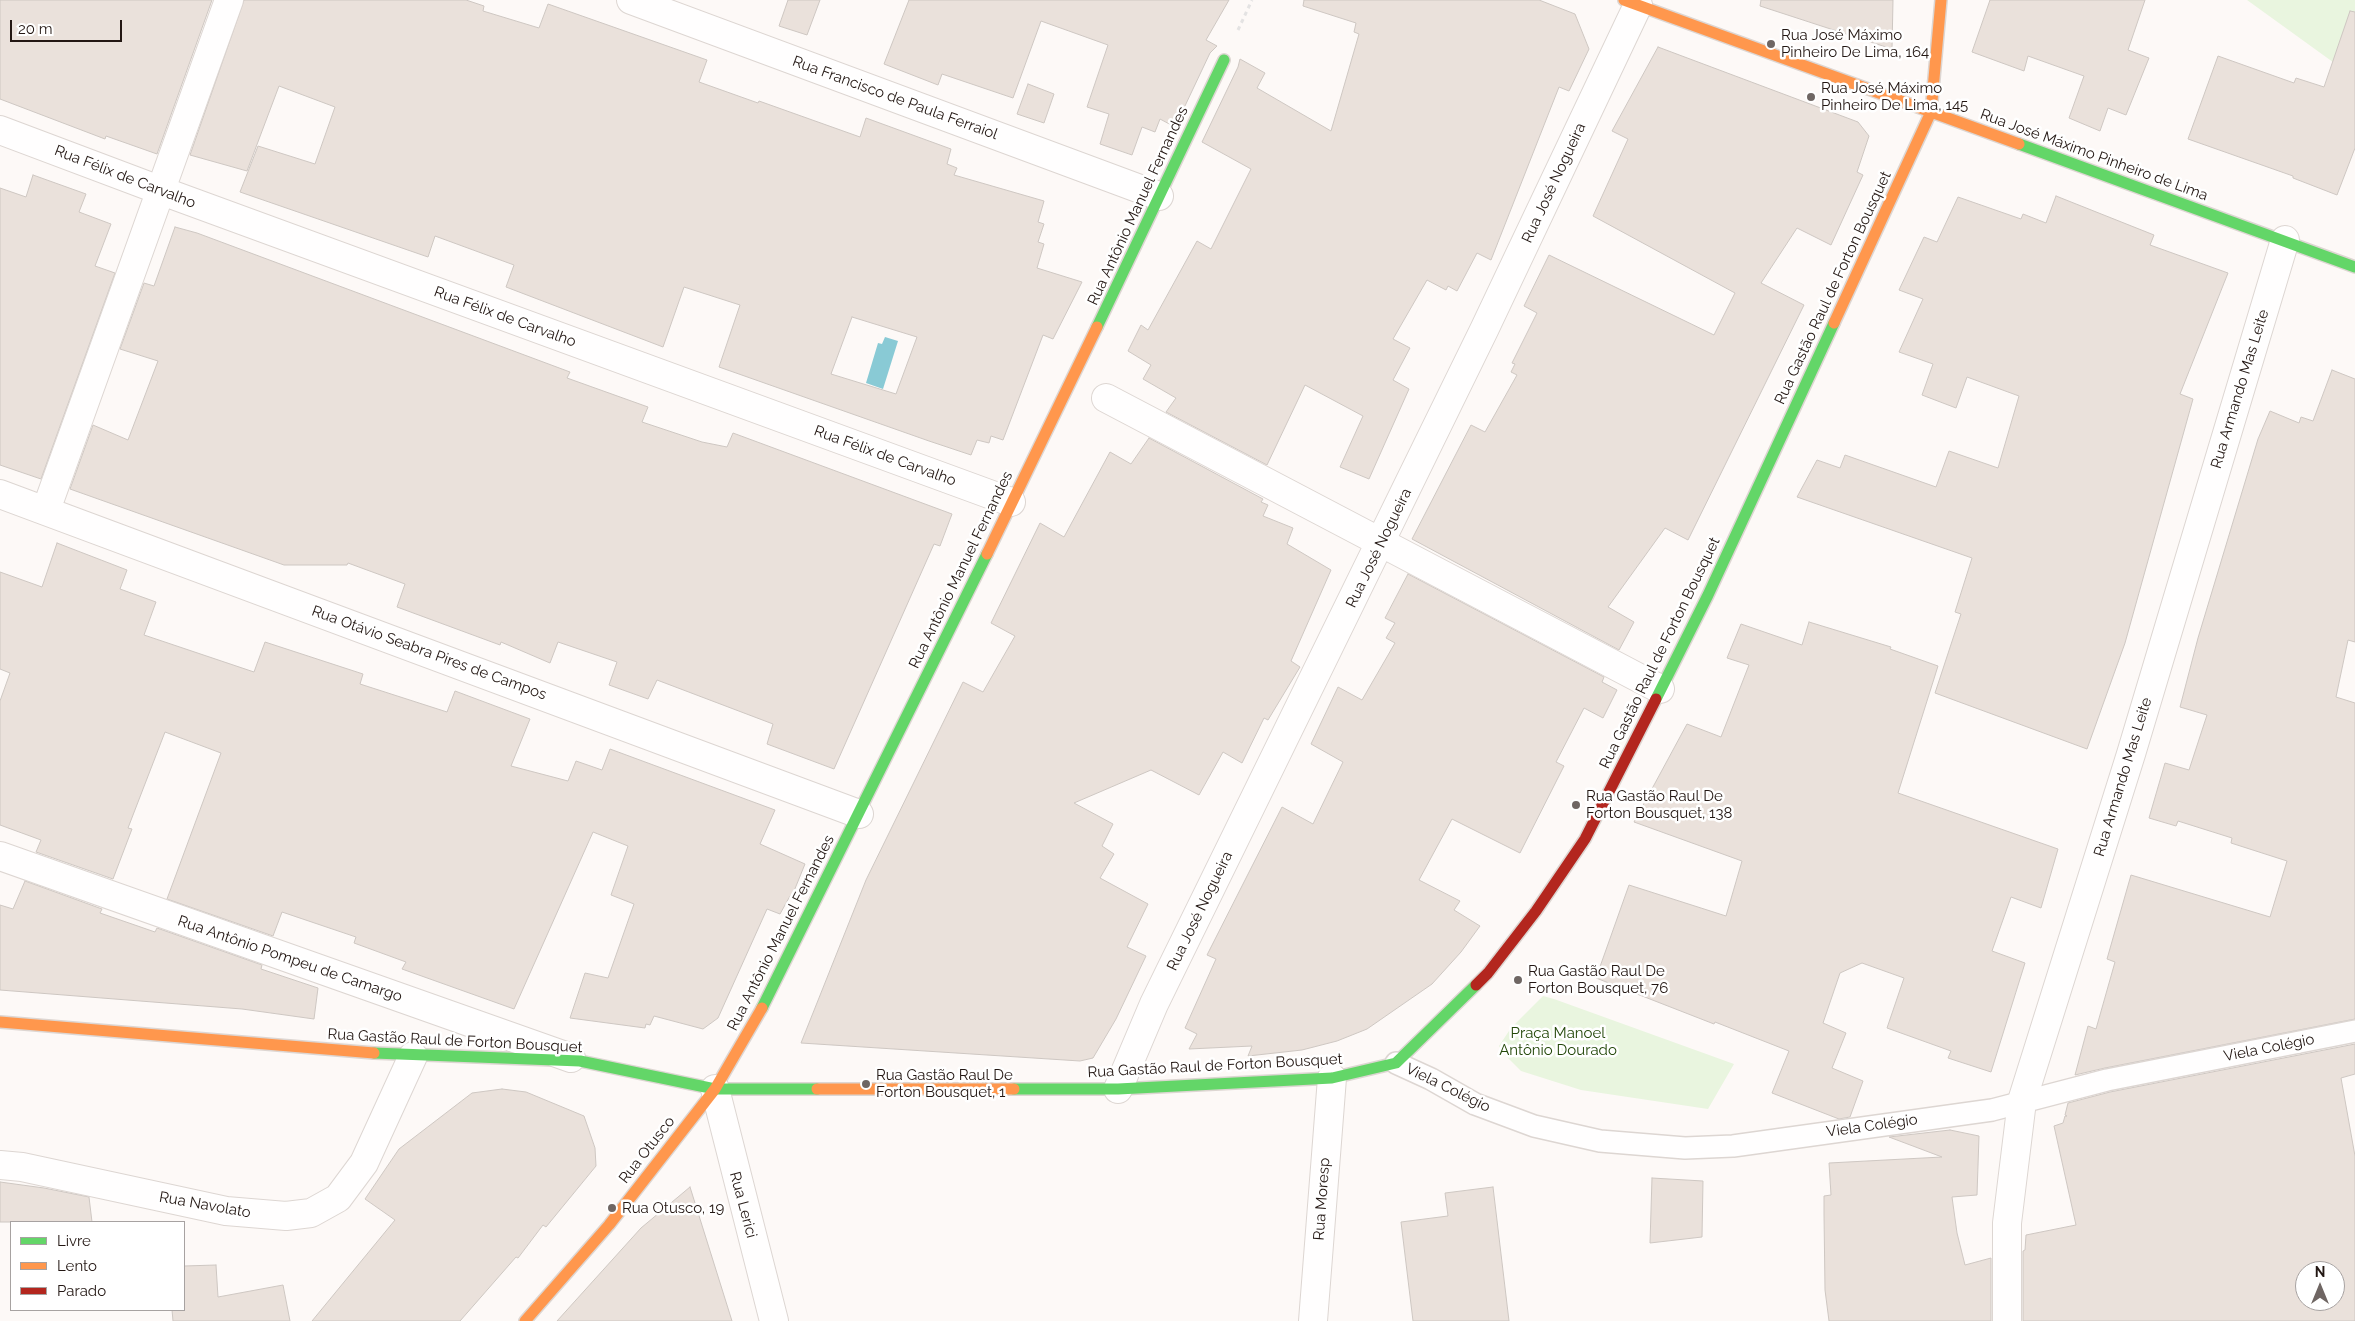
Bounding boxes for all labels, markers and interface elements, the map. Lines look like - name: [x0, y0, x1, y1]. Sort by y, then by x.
- scale bar: [12, 10, 125, 42]
- text: 20 m: [18, 20, 53, 38]
- place label: Rua José Máximo Pinheiro De Lima, 164: [1781, 26, 1929, 61]
- marker: Rua José Máximo Pinheiro De Lima, 164: [1765, 38, 1777, 50]
- street label: Rua Francisco de Paula Ferraiol: [790, 52, 1000, 144]
- place label: Rua José Máximo Pinheiro De Lima, 145: [1821, 79, 1968, 114]
- marker: Rua José Máximo Pinheiro De Lima, 145: [1805, 91, 1817, 103]
- street label: Rua Antônio Manuel Fernandes: [1084, 104, 1192, 308]
- street label: Rua José Máximo Pinheiro de Lima: [1978, 105, 2210, 205]
- street label: Rua José Nogueira: [1518, 120, 1590, 246]
- street label: Rua Félix de Carvalho: [52, 142, 198, 212]
- street label: Rua Gastão Raul de Forton Bousquet: [1771, 169, 1895, 407]
- street label: Rua Félix de Carvalho: [431, 283, 579, 351]
- street label: Rua Armando Mas Leite: [2207, 307, 2273, 471]
- street label: Rua Félix de Carvalho: [811, 422, 959, 490]
- street label: Rua Antônio Manuel Fernandes: [905, 469, 1017, 671]
- street label: Rua José Nogueira: [1342, 485, 1416, 611]
- street label: Rua Gastão Raul de Forton Bousquet: [1596, 534, 1724, 772]
- street label: Rua Otávio Seabra Pires de Campos: [309, 602, 549, 704]
- street label: Rua Armando Mas Leite: [2090, 695, 2156, 859]
- place label: Rua Gastão Raul De Forton Bousquet, 138: [1586, 787, 1732, 822]
- marker: Rua Gastão Raul De Forton Bousquet, 138: [1570, 799, 1582, 811]
- street label: Rua Antônio Manuel Fernandes: [724, 832, 838, 1034]
- street label: Rua José Nogueira: [1163, 848, 1237, 974]
- street label: Rua Antônio Pompeu de Camargo: [175, 912, 405, 1006]
- place label: Rua Gastão Raul De Forton Bousquet, 76: [1528, 962, 1668, 997]
- marker: Rua Gastão Raul De Forton Bousquet, 76: [1512, 974, 1524, 986]
- park label: Praça Manoel Antônio Dourado: [1499, 1024, 1617, 1059]
- street label: Rua Gastão Raul de Forton Bousquet: [327, 1025, 583, 1057]
- street label: Viela Colégio: [2222, 1030, 2316, 1066]
- street label: Rua Gastão Raul de Forton Bousquet: [1087, 1050, 1343, 1082]
- street label: Viela Colégio: [1403, 1060, 1493, 1116]
- place label: Rua Gastão Raul De Forton Bousquet, 1: [876, 1066, 1013, 1101]
- marker: Rua Gastão Raul De Forton Bousquet, 1: [860, 1078, 872, 1090]
- street label: Viela Colégio: [1825, 1111, 1919, 1141]
- street label: Rua Otusco: [615, 1113, 679, 1187]
- street label: Rua Moresp: [1310, 1157, 1334, 1241]
- street label: Rua Lerici: [726, 1170, 760, 1240]
- street label: Rua Navolato: [158, 1188, 252, 1222]
- place label: Rua Otusco, 19: [622, 1199, 724, 1217]
- marker: Rua Otusco, 19: [606, 1202, 618, 1214]
- legend: [10, 1221, 185, 1311]
- text: Livre: [57, 1232, 91, 1250]
- text: Lento: [57, 1257, 97, 1275]
- north arrow: [2295, 1261, 2345, 1311]
- text: N: [2315, 1264, 2325, 1280]
- text: Parado: [57, 1282, 106, 1300]

